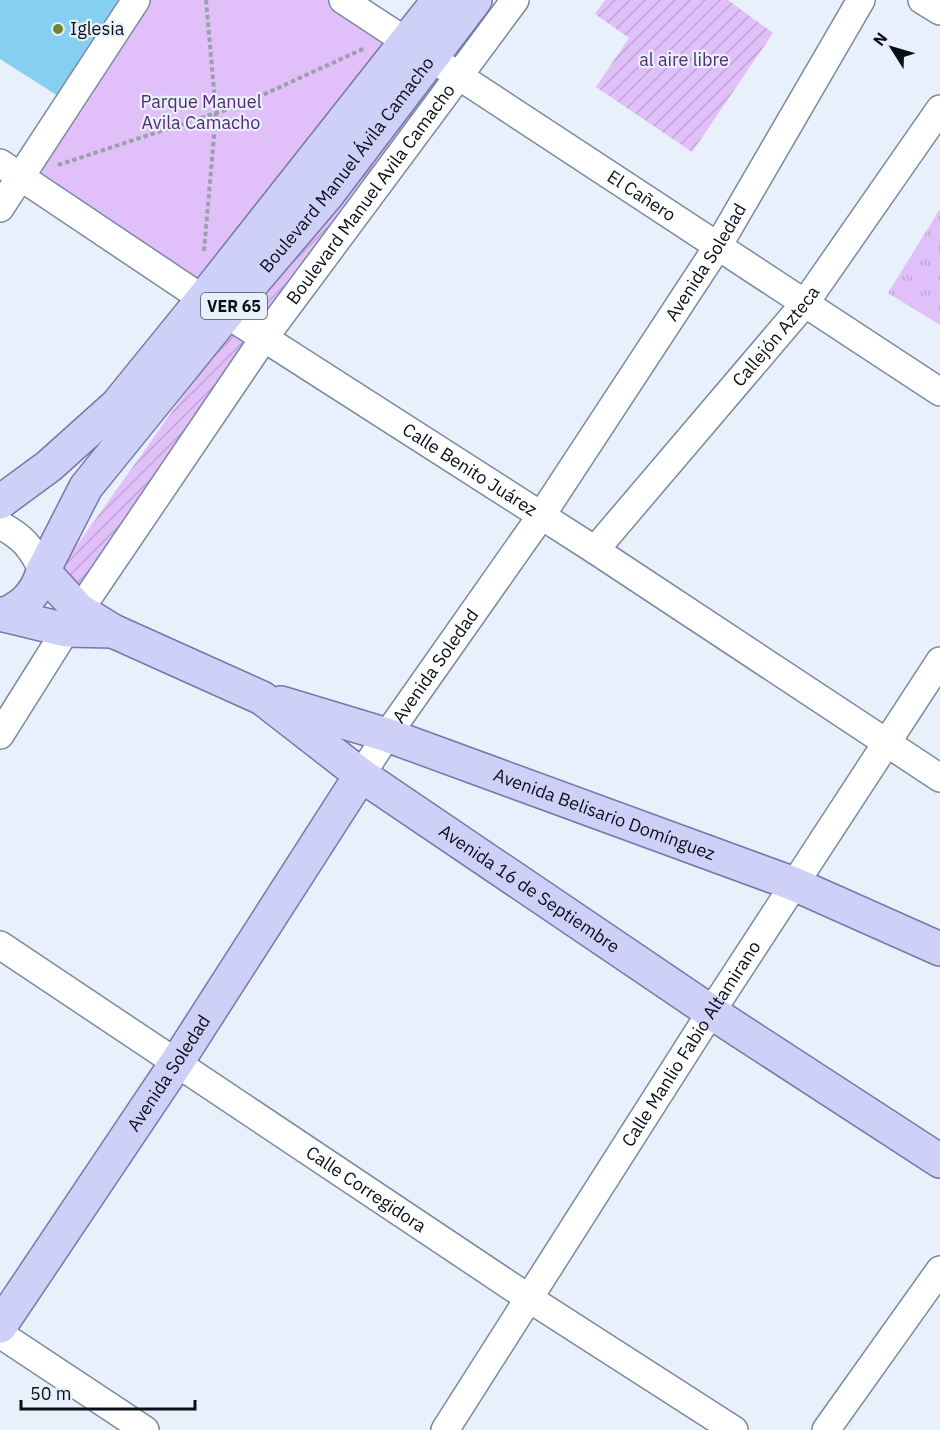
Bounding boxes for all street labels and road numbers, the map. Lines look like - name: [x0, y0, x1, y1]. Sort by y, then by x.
- street label: Boulevard Manuel Ávila Camacho: [254, 52, 439, 277]
- street label: Boulevard Manuel Avila Camacho: [281, 79, 460, 309]
- street label: El Cañero: [603, 165, 680, 226]
- street label: Avenida Soledad: [660, 199, 751, 325]
- street label: Callejón Azteca: [727, 281, 825, 391]
- road number: VER 65: [201, 293, 267, 319]
- street label: Calle Benito Juárez: [398, 418, 542, 521]
- street label: Avenida Soledad: [387, 604, 483, 727]
- street label: Avenida Belisario Domínguez: [490, 763, 718, 865]
- street label: Avenida 16 de Septiembre: [435, 819, 624, 958]
- street label: Calle Manlio Fabio Altamirano: [616, 936, 765, 1151]
- street label: Avenida Soledad: [122, 1010, 215, 1136]
- street label: Calle Corregidora: [302, 1141, 431, 1238]

